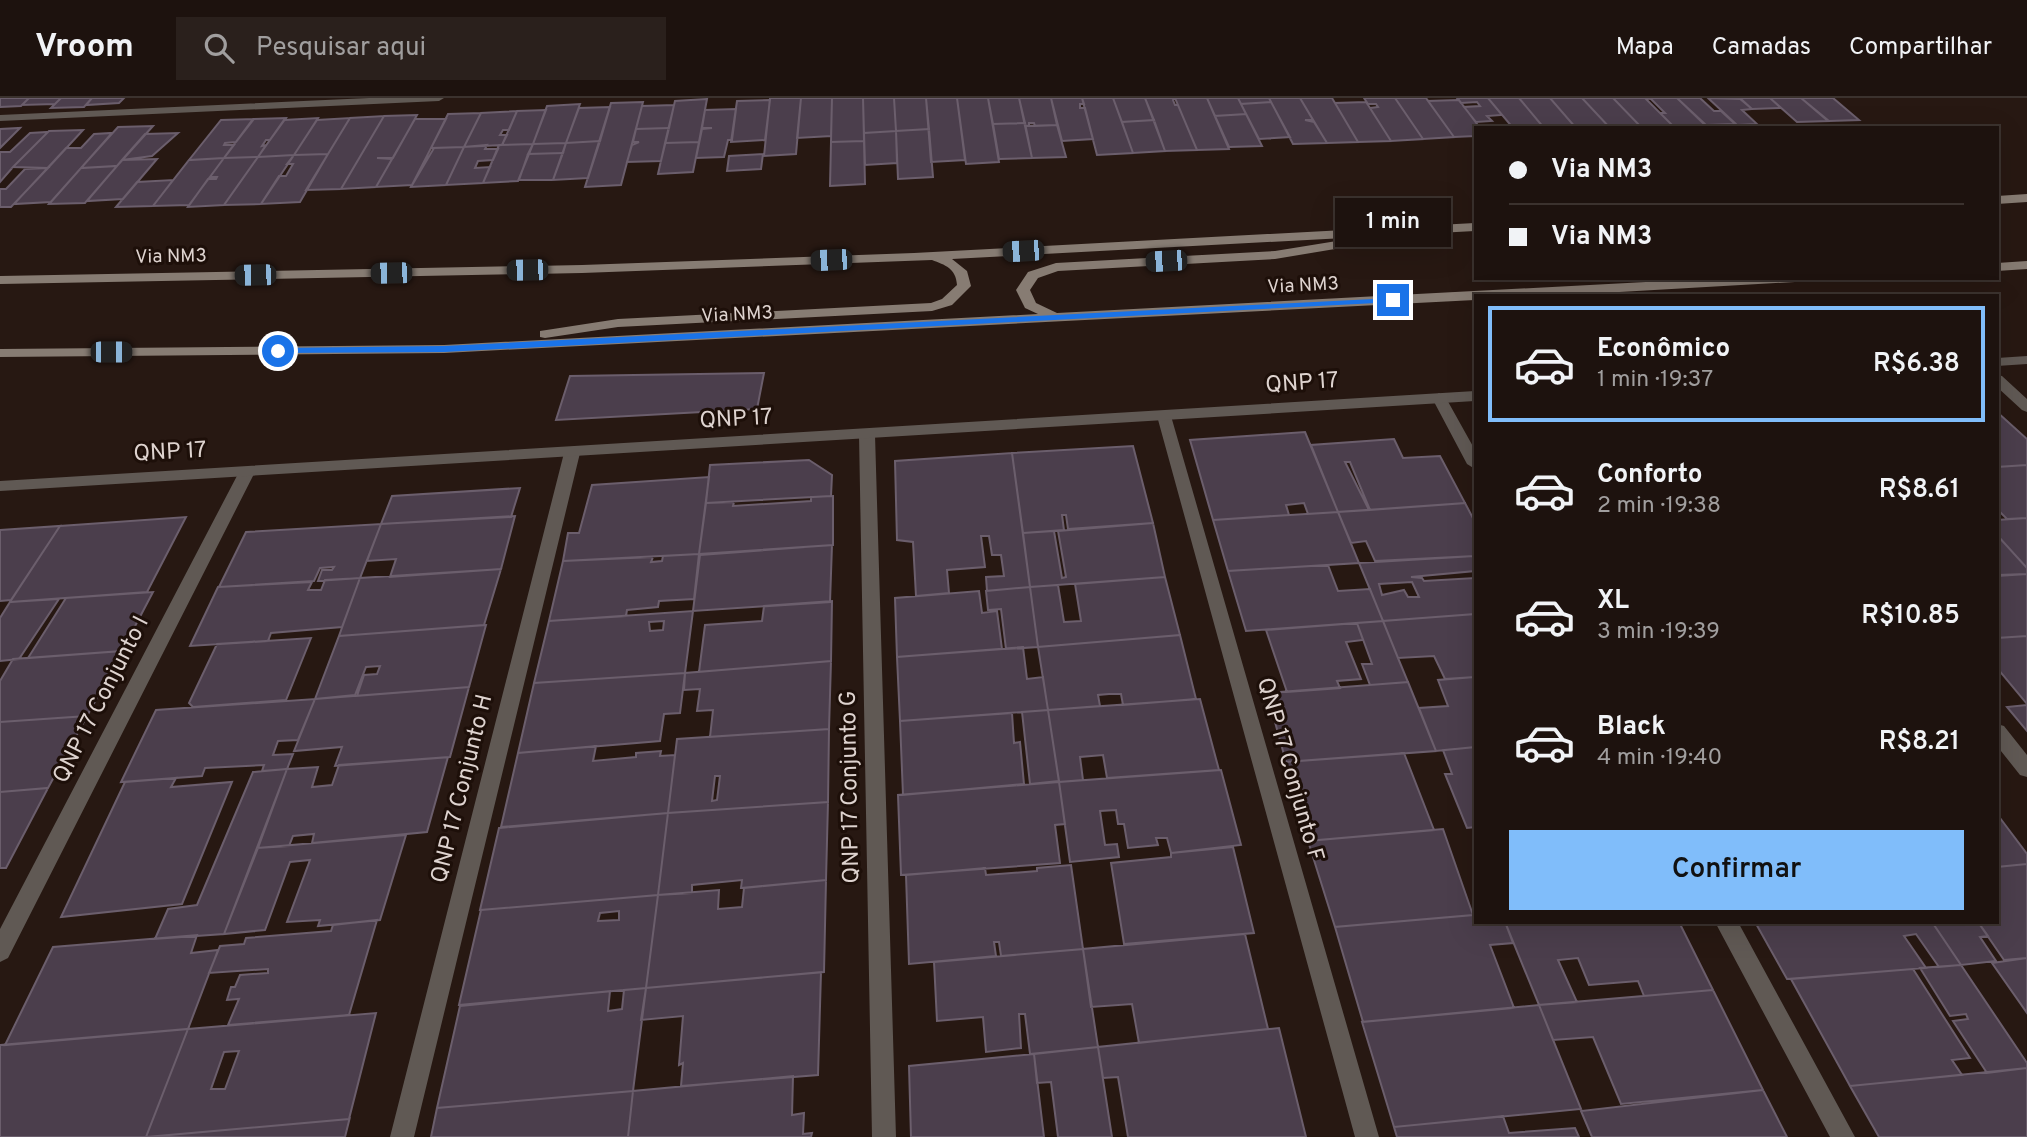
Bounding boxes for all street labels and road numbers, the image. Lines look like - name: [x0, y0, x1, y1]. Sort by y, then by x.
- street label: Via NM3: [135, 244, 207, 270]
- street label: Via NM3: [1267, 272, 1339, 300]
- street label: Via NM3: [701, 301, 773, 329]
- street label: QNP 17: [1264, 367, 1340, 401]
- street label: QNP 17: [699, 404, 773, 436]
- street label: QNP 17: [133, 437, 207, 469]
- street label: QNP 17 Conjunto I: [47, 612, 157, 788]
- street label: QNP 17 Conjunto F: [1249, 675, 1329, 865]
- street label: QNP 17 Conjunto G: [835, 690, 867, 884]
- street label: QNP 17 Conjunto H: [426, 692, 500, 886]

